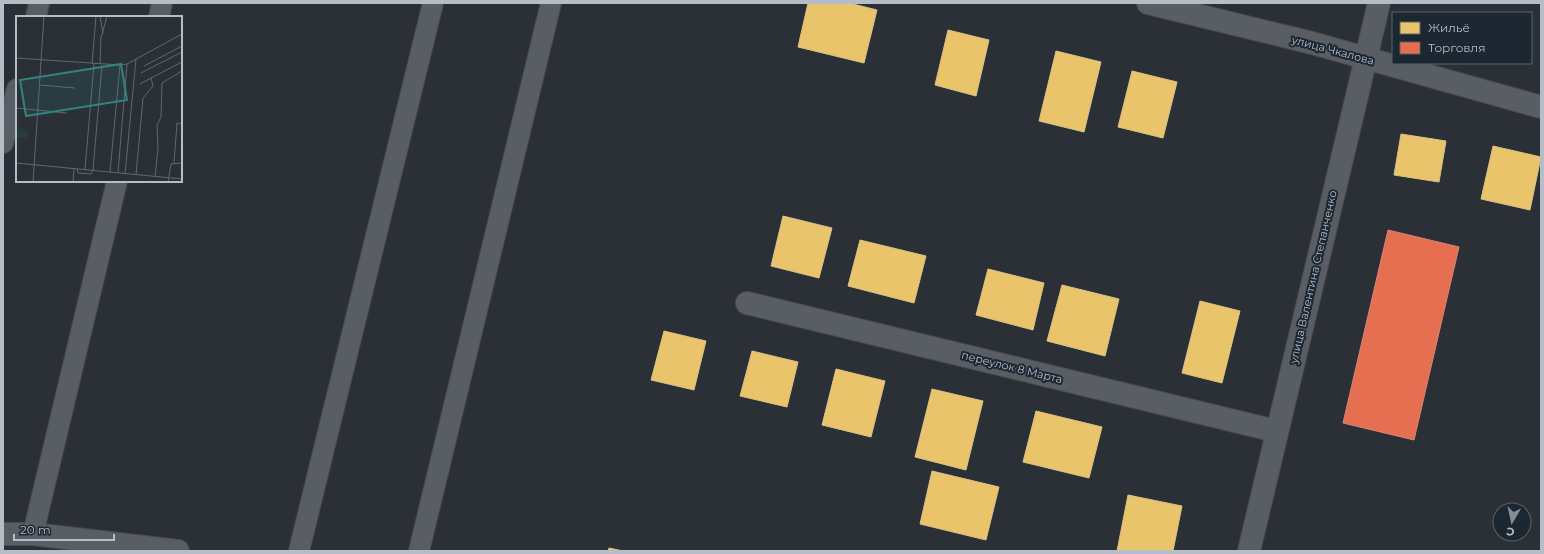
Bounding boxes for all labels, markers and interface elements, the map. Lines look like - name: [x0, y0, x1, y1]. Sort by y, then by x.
- legend: [1392, 12, 1532, 64]
- inset map: [16, 16, 182, 182]
- text: Жильё: [1428, 20, 1470, 35]
- street label: улица Чкалова: [1289, 32, 1376, 68]
- text: Торговля: [1428, 40, 1485, 55]
- street label: улица Валентина Степанченко: [1286, 189, 1340, 366]
- street label: переулок 8 Марта: [960, 348, 1064, 386]
- north arrow: [1492, 502, 1532, 542]
- scale bar: [14, 516, 114, 542]
- text: 20 m: [20, 522, 51, 537]
- text: С: [1505, 524, 1515, 539]

